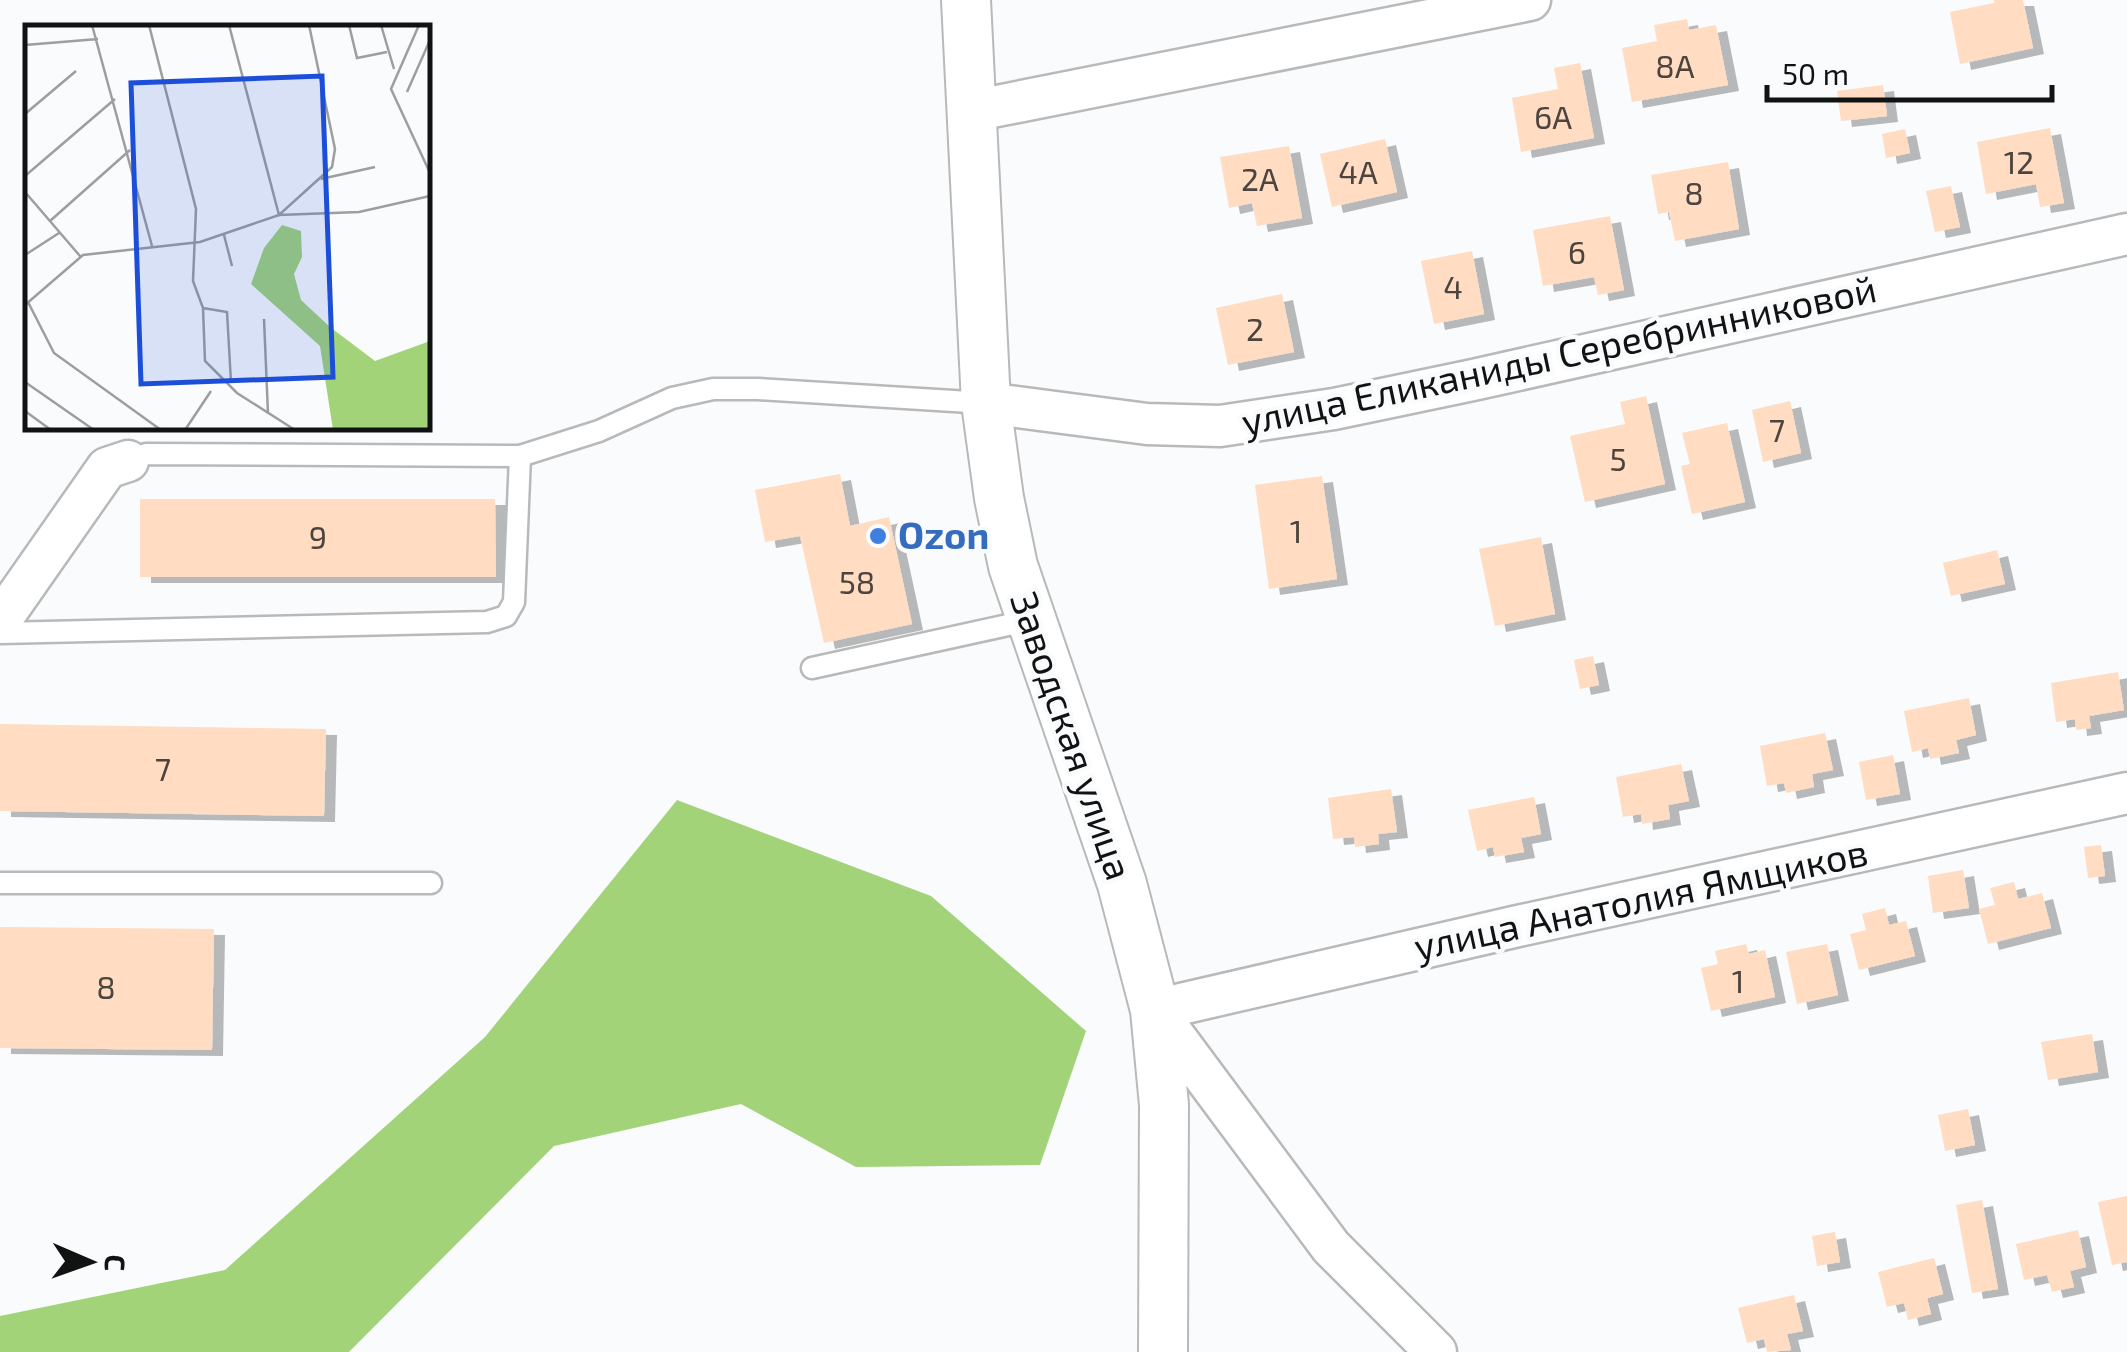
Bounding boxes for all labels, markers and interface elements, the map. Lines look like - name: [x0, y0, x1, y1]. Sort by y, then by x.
- inset map: [25, 25, 430, 430]
- scale bar: [1767, 40, 2052, 102]
- house number: 8А: [1655, 46, 1695, 84]
- text: 50 m: [1782, 55, 1849, 91]
- house number: 6А: [1534, 97, 1572, 135]
- house number: 12: [2004, 142, 2034, 180]
- house number: 4А: [1338, 152, 1378, 190]
- house number: 2А: [1241, 159, 1279, 197]
- house number: 8: [1684, 173, 1704, 211]
- house number: 6: [1568, 232, 1586, 270]
- street label: улица Еликаниды Серебринниковой: [1237, 264, 1880, 444]
- house number: 4: [1443, 267, 1463, 305]
- house number: 2: [1246, 309, 1264, 347]
- house number: 7: [1769, 410, 1785, 448]
- house number: 5: [1609, 439, 1627, 477]
- place label: Ozon: [898, 511, 989, 557]
- house number: 1: [1290, 511, 1302, 549]
- house number: 9: [309, 517, 327, 555]
- marker: Ozon: [867, 525, 889, 547]
- house number: 58: [839, 562, 875, 600]
- street label: Заводская улица: [1002, 585, 1144, 885]
- house number: 7: [155, 749, 171, 787]
- street label: улица Анатолия Ямщиков: [1410, 827, 1872, 969]
- house number: 1: [1732, 961, 1744, 999]
- house number: 8: [96, 967, 116, 1005]
- north arrow: [40, 1212, 140, 1312]
- text: С: [99, 1254, 133, 1272]

